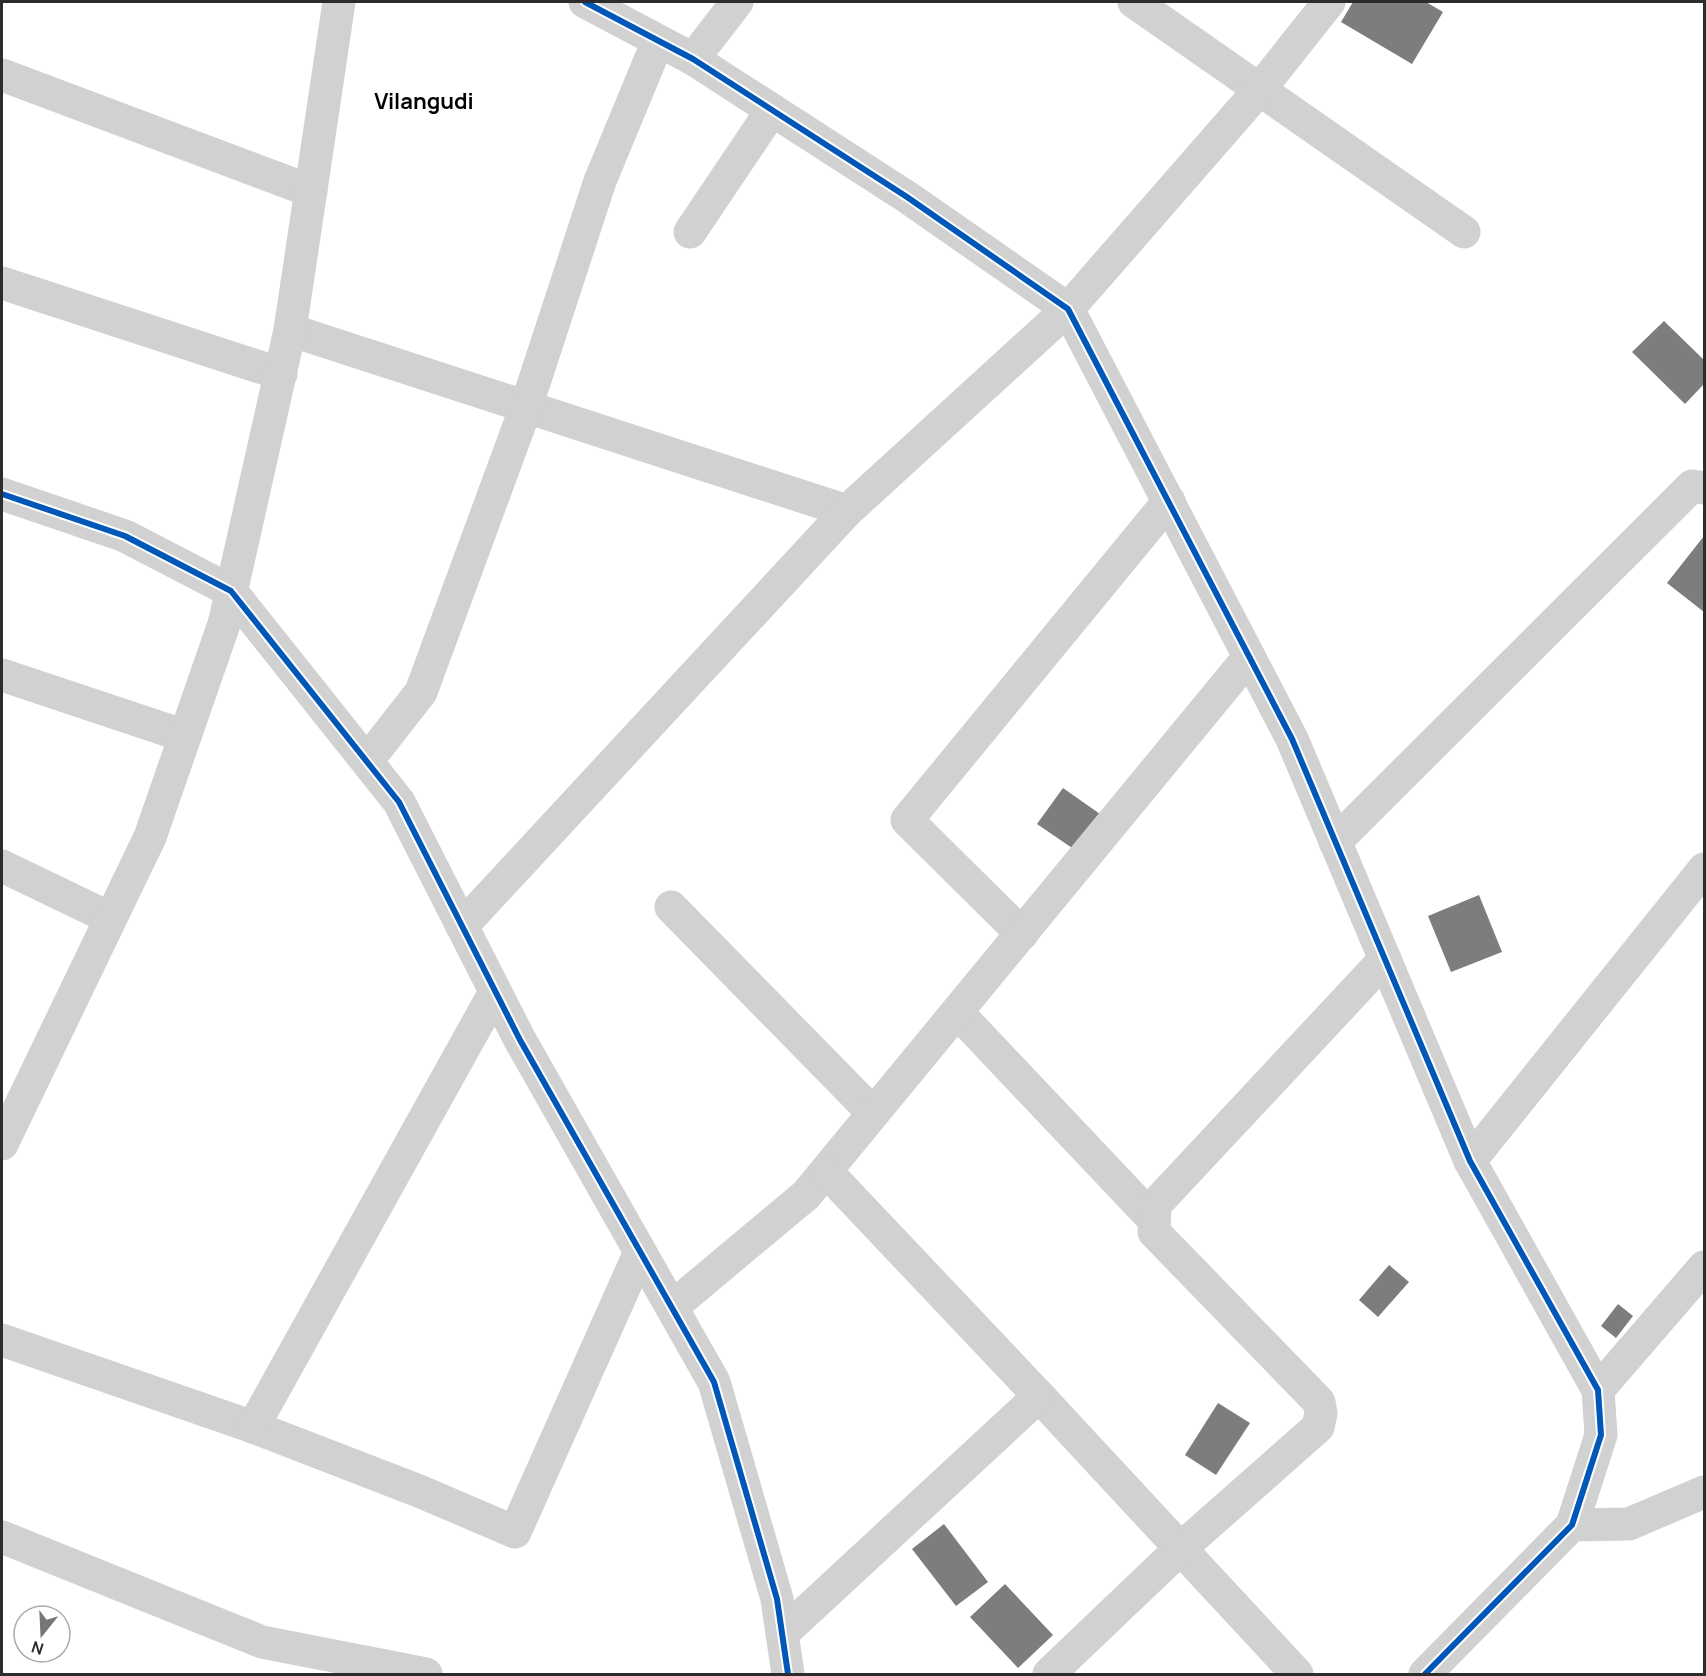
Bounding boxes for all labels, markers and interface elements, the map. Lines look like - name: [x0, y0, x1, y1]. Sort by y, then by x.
- district label: Vilangudi: [374, 86, 474, 116]
- north arrow: [12, 1604, 72, 1664]
- text: N: [28, 1636, 46, 1661]

